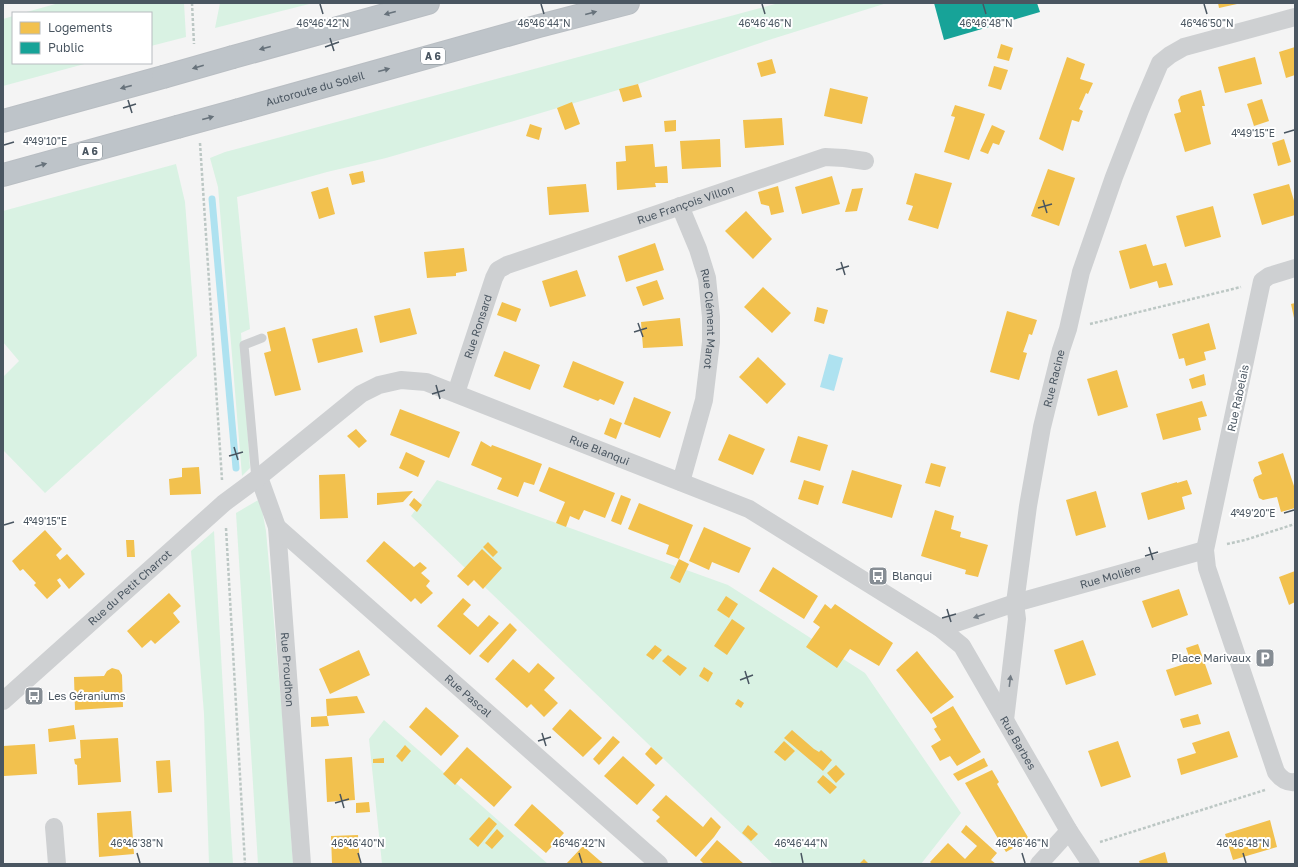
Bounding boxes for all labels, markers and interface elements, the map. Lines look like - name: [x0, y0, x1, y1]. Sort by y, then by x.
- one-way arrow: [584, 9, 597, 15]
- one-way arrow: [384, 10, 396, 16]
- legend: [12, 12, 152, 64]
- text: 46°46'42"N: [297, 17, 349, 29]
- text: 46°46'44"N: [517, 17, 571, 29]
- text: 46°46'46"N: [738, 17, 792, 29]
- text: 46°46'48"N: [959, 17, 1013, 29]
- text: 46°46'50"N: [1181, 17, 1234, 29]
- text: Logements: [48, 20, 112, 35]
- text: Public: [48, 40, 85, 55]
- one-way arrow: [259, 45, 271, 51]
- road number: A 6: [421, 48, 445, 64]
- one-way arrow: [192, 64, 204, 70]
- one-way arrow: [379, 67, 391, 73]
- street label: Autoroute du Soleil: [264, 68, 366, 108]
- one-way arrow: [120, 84, 132, 90]
- one-way arrow: [202, 115, 214, 121]
- text: 4°49'15"E: [1231, 127, 1275, 139]
- text: 4°49'10"E: [23, 135, 67, 147]
- road number: A 6: [78, 143, 102, 159]
- one-way arrow: [35, 162, 47, 168]
- street label: Rue François Villon: [635, 181, 736, 226]
- street label: Rue Clément Marot: [698, 267, 718, 370]
- street label: Rue Ronsard: [461, 293, 494, 360]
- street label: Rue Racine: [1040, 348, 1067, 408]
- street label: Rue Rabelais: [1224, 363, 1251, 433]
- street label: Rue Blanqui: [568, 432, 632, 467]
- text: 4°49'20"E: [1231, 507, 1275, 519]
- text: 4°49'15"E: [23, 515, 67, 527]
- street label: Rue du Petit Charrot: [85, 547, 174, 628]
- street label: Rue Molière: [1078, 561, 1142, 591]
- bus stop icon: Blanqui: [867, 565, 889, 587]
- place label: Blanqui: [892, 569, 932, 582]
- one-way arrow: [972, 613, 984, 619]
- street label: Rue Proudhon: [279, 632, 297, 707]
- parking icon: Place Marivaux: [1254, 647, 1276, 669]
- place label: Place Marivaux: [1171, 651, 1251, 664]
- street label: Rue Pascal: [443, 671, 495, 720]
- one-way arrow: [1007, 675, 1013, 687]
- bus stop icon: Les Géraniums: [23, 685, 45, 707]
- place label: Les Géraniums: [48, 689, 126, 702]
- street label: Rue Barbes: [998, 713, 1039, 772]
- text: 46°46'38"N: [111, 837, 163, 849]
- text: 46°46'40"N: [331, 837, 385, 849]
- text: 46°46'42"N: [553, 837, 605, 849]
- text: 46°46'44"N: [774, 837, 828, 849]
- text: 46°46'46"N: [995, 837, 1049, 849]
- text: 46°46'48"N: [1216, 837, 1270, 849]

